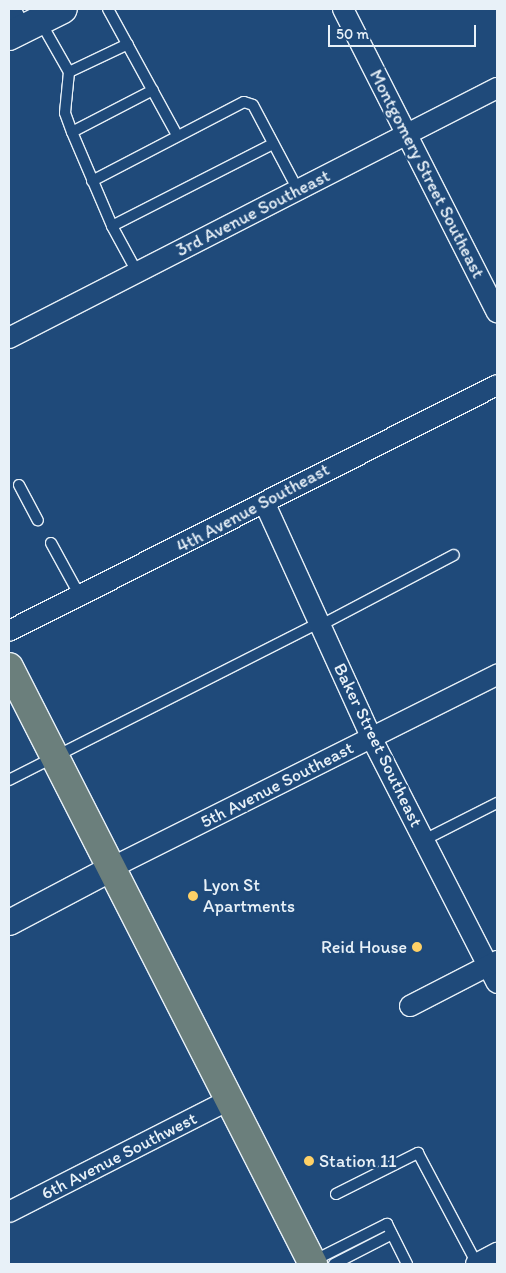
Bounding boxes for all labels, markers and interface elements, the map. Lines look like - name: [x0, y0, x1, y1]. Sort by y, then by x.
- scale bar: [331, 15, 478, 47]
- text: 50 m: [336, 25, 369, 43]
- street label: Montgomery Street Southeast: [365, 66, 489, 282]
- street label: 3rd Avenue Southeast: [173, 165, 333, 261]
- street label: 4th Avenue Southeast: [173, 459, 333, 557]
- street label: Baker Street Southeast: [329, 660, 427, 830]
- street label: 5th Avenue Southeast: [197, 737, 357, 833]
- place label: Lyon St Apartments: [203, 875, 295, 918]
- marker: Lyon St Apartments: [187, 890, 199, 902]
- place label: Reid House: [321, 936, 407, 958]
- marker: Reid House: [411, 941, 423, 953]
- street label: 6th Avenue Southwest: [38, 1108, 200, 1204]
- place label: Station 11: [319, 1150, 397, 1172]
- marker: Station 11: [303, 1155, 315, 1167]

